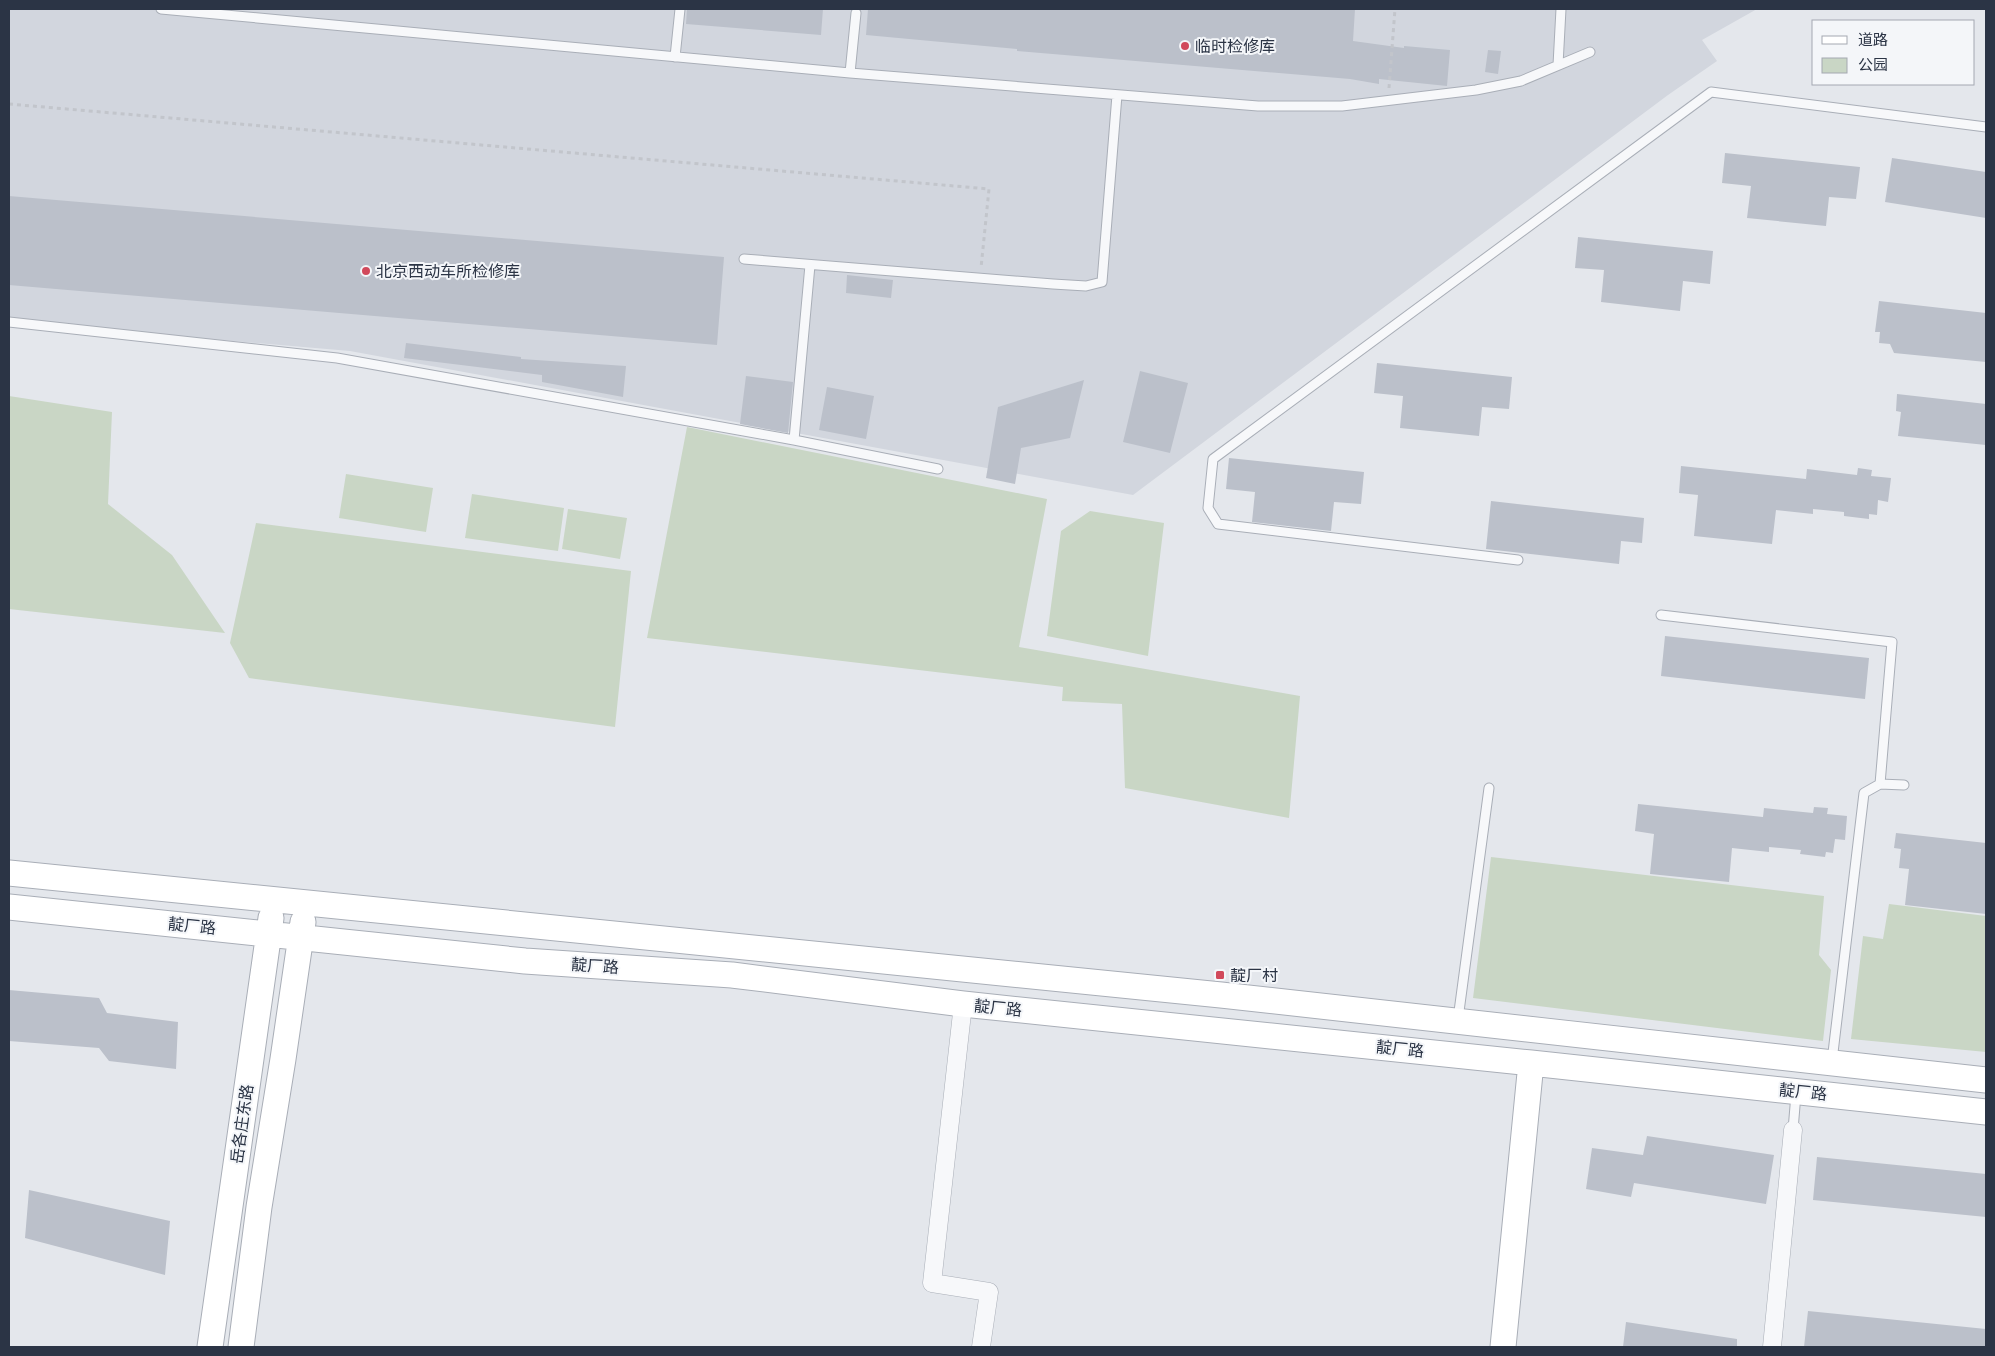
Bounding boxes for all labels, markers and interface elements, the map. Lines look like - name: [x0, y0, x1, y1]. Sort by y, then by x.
- legend: [1812, 20, 1975, 85]
- text: 道路: [1858, 31, 1888, 49]
- place label: 临时检修库: [1195, 37, 1275, 56]
- marker: 临时检修库: [1179, 40, 1191, 52]
- text: 公园: [1858, 56, 1888, 74]
- place label: 北京西动车所检修库: [376, 262, 520, 281]
- marker: 北京西动车所检修库: [360, 265, 372, 277]
- street label: 靛厂路: [167, 914, 217, 938]
- street label: 靛厂路: [570, 955, 620, 977]
- place label: 靛厂村: [1230, 966, 1278, 985]
- marker: 靛厂村: [1214, 969, 1226, 981]
- street label: 靛厂路: [973, 996, 1023, 1020]
- street label: 靛厂路: [1375, 1037, 1425, 1061]
- street label: 靛厂路: [1778, 1080, 1828, 1104]
- street label: 岳各庄东路: [227, 1083, 257, 1165]

